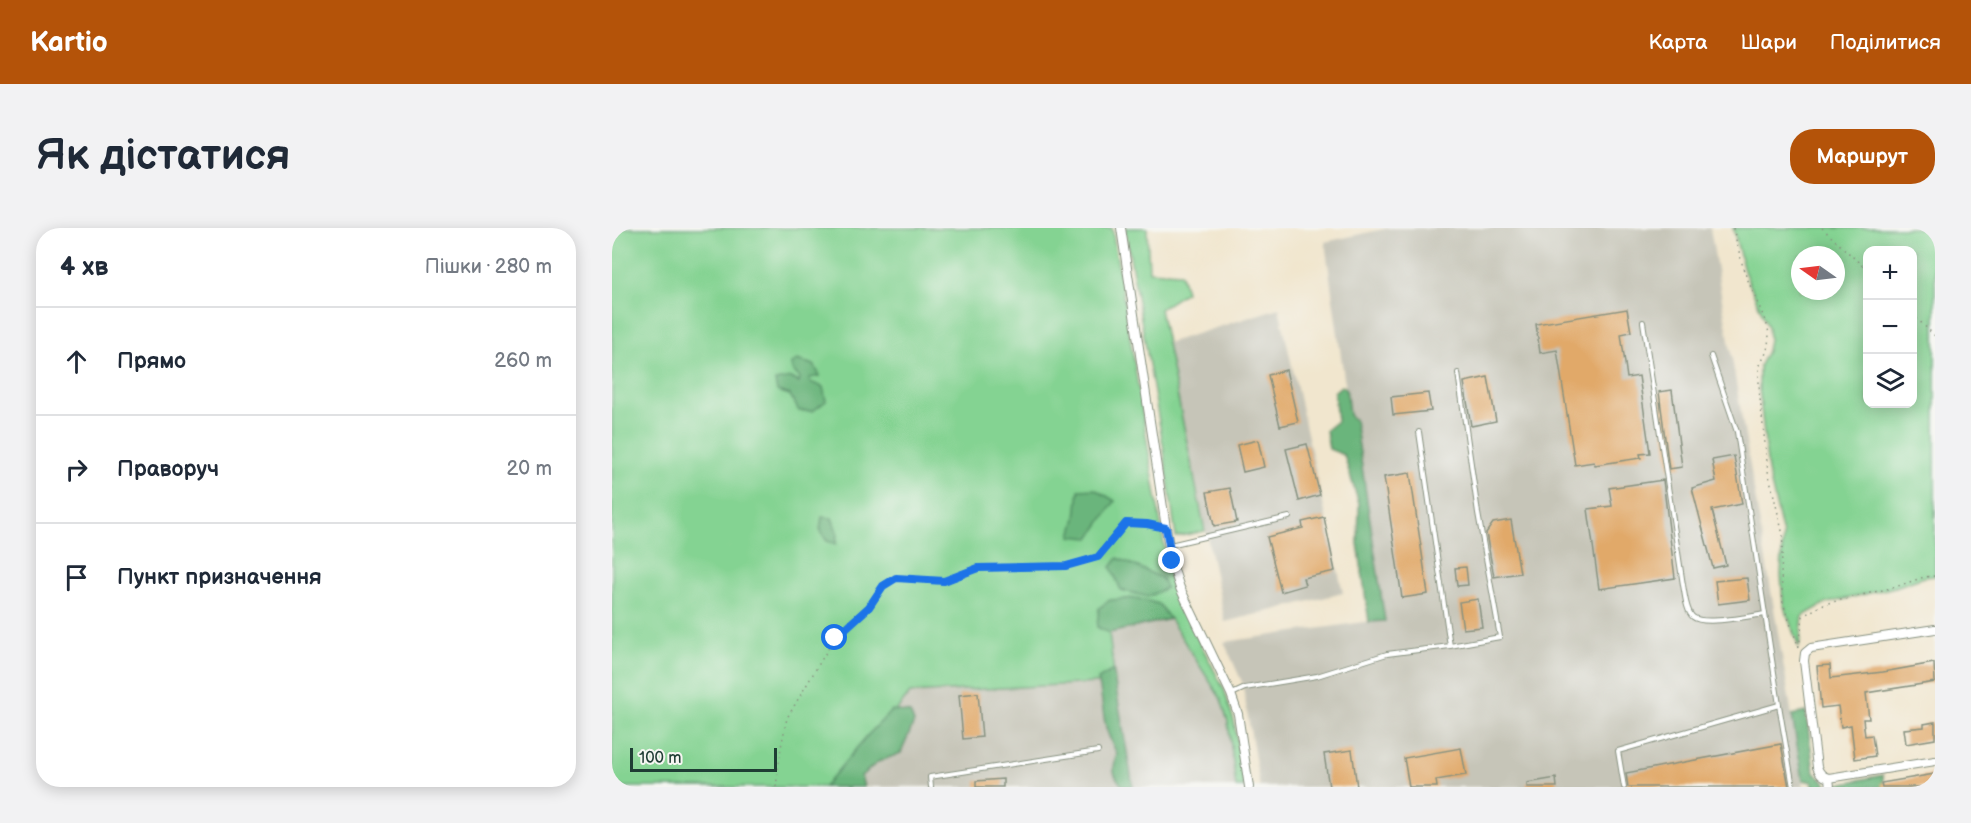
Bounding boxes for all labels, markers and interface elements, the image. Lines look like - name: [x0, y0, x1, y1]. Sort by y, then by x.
- text: Kartio: [30, 26, 108, 59]
- text: Карта: [1648, 30, 1708, 55]
- text: Шари: [1741, 30, 1797, 55]
- text: Поділитися: [1830, 30, 1941, 55]
- button: Маршрут: [1790, 129, 1935, 184]
- text: Як дістатися: [36, 131, 290, 182]
- north arrow: [1791, 246, 1845, 300]
- map controls: [1863, 246, 1917, 408]
- button: +: [1863, 246, 1917, 300]
- text: 4 хв: [60, 252, 108, 283]
- text: Пішки · 280 m: [425, 255, 552, 279]
- button: −: [1863, 300, 1917, 354]
- icon: ahead: [60, 345, 93, 378]
- text: Прямо: [117, 348, 186, 375]
- text: 260 m: [494, 349, 552, 373]
- button: layers: [1863, 354, 1917, 408]
- icon: right: [60, 453, 93, 486]
- text: Праворуч: [117, 456, 219, 483]
- text: 20 m: [507, 457, 552, 481]
- route end: [1158, 547, 1184, 573]
- icon: arrive: [60, 561, 93, 594]
- text: Пункт призначення: [117, 564, 322, 591]
- route start: [821, 624, 847, 650]
- scale bar: [630, 745, 777, 772]
- text: 100 m: [639, 749, 682, 768]

